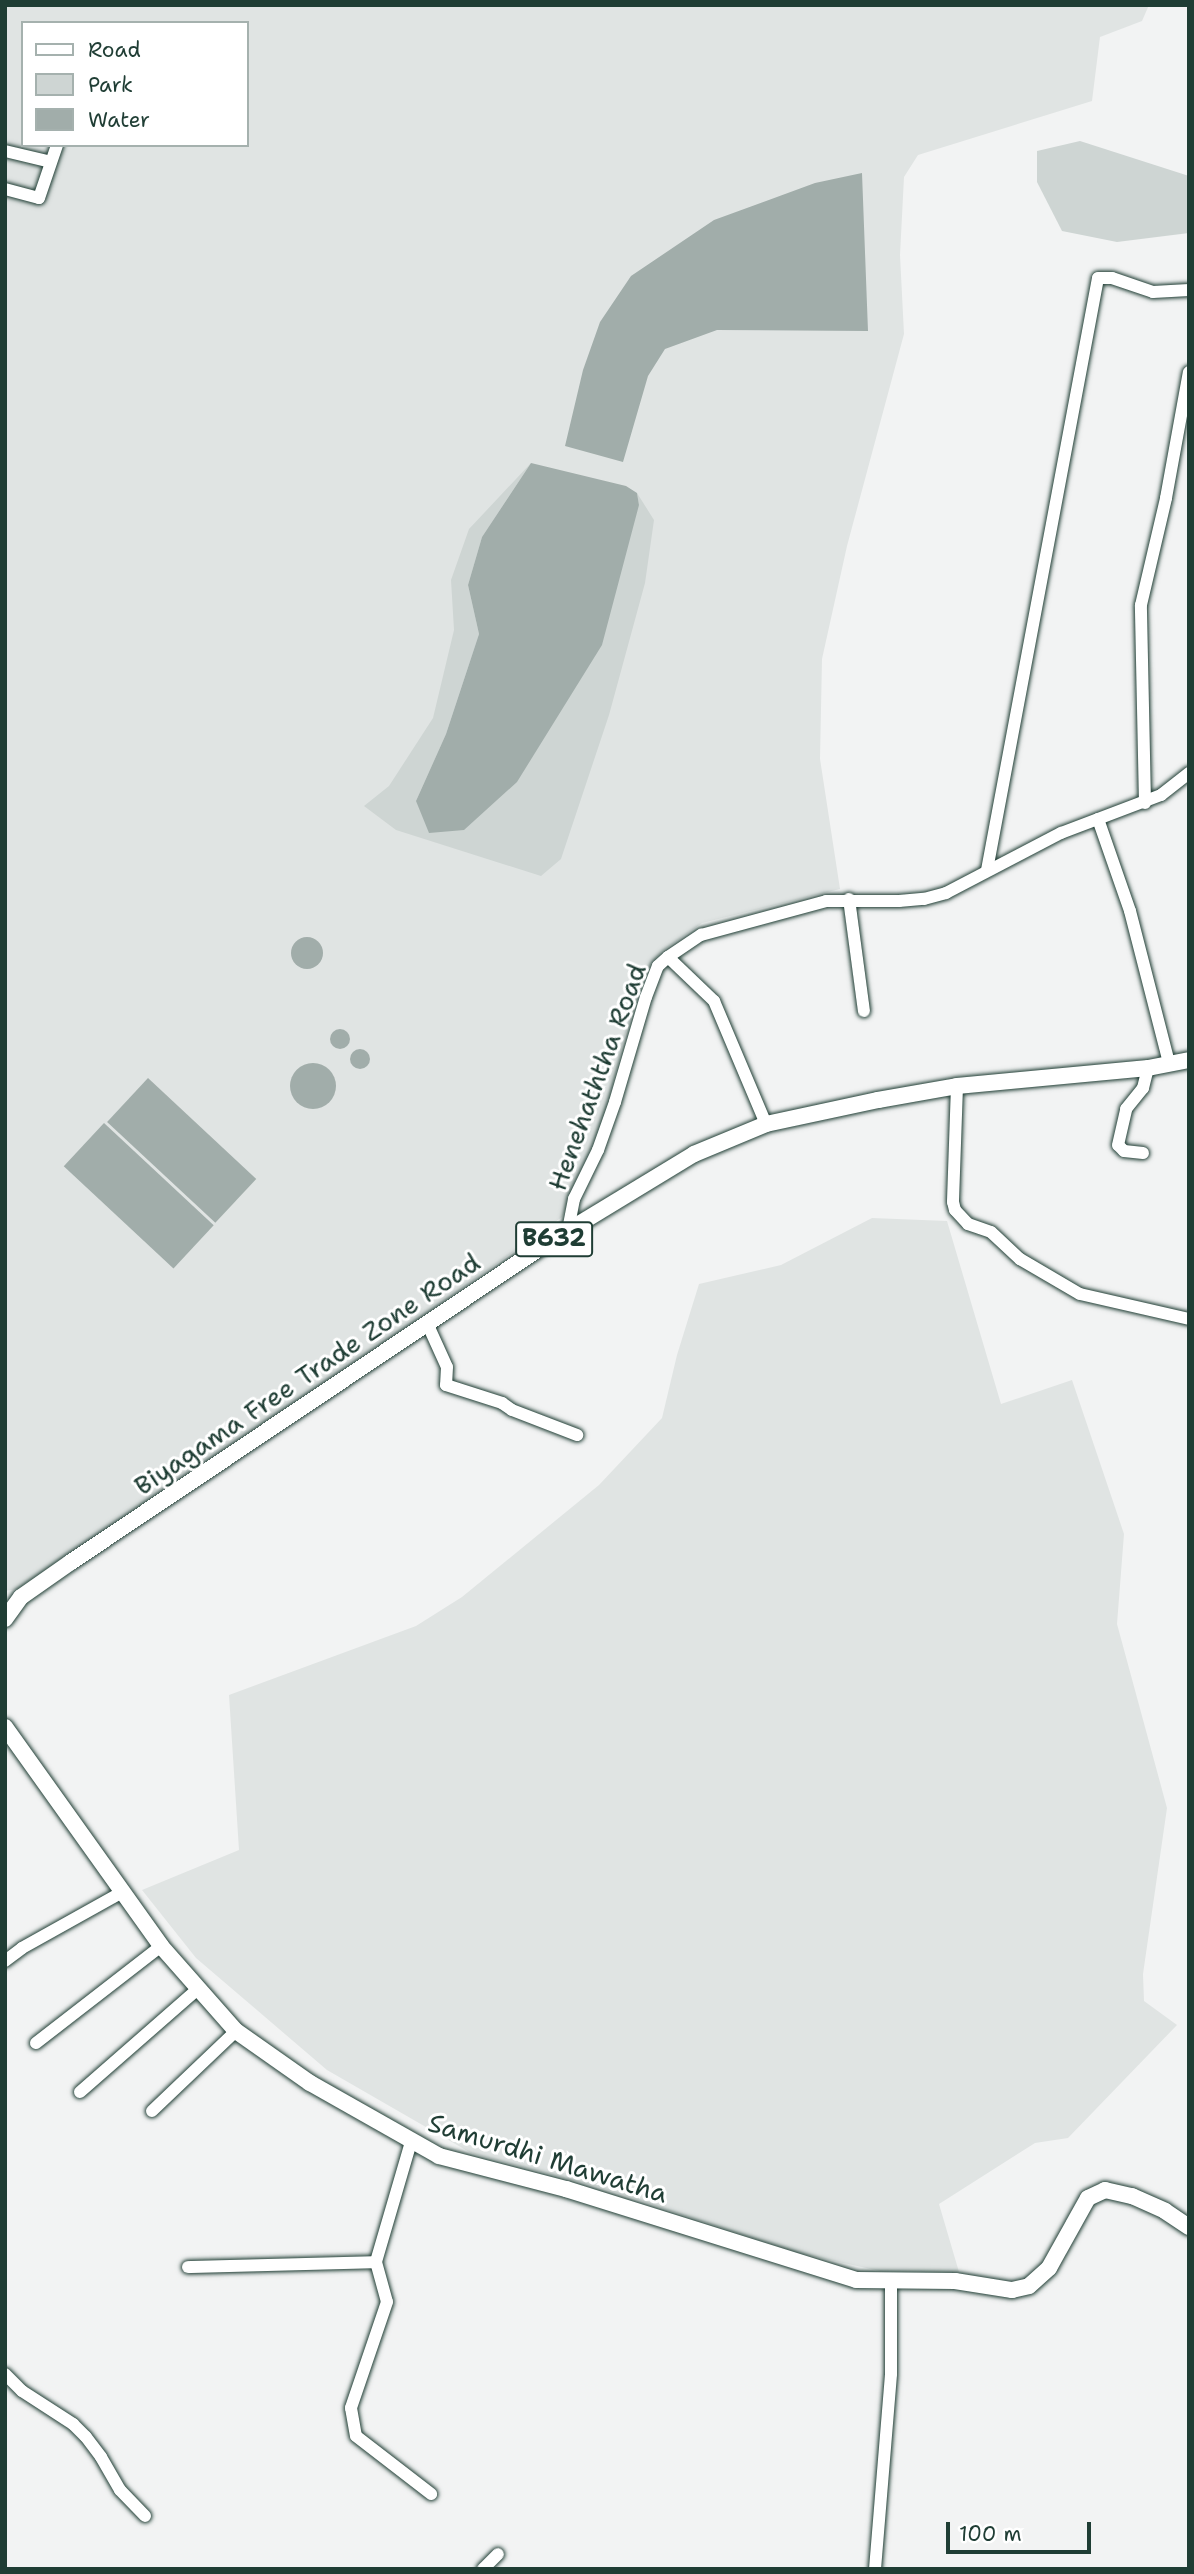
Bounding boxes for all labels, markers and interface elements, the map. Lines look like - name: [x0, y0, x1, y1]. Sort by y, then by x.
- legend: [21, 21, 248, 147]
- text: Road: [88, 36, 141, 64]
- text: Park: [88, 71, 133, 99]
- text: Water: [88, 106, 150, 134]
- street label: Henehaththa Road: [541, 959, 653, 1195]
- road number: B632: [514, 1218, 594, 1260]
- street label: Biyagama Free Trade Zone Road: [128, 1246, 486, 1502]
- street label: Samurdhi Mawatha: [425, 2107, 671, 2209]
- scale bar: [949, 2508, 1094, 2552]
- text: 100 m: [959, 2520, 1022, 2548]

